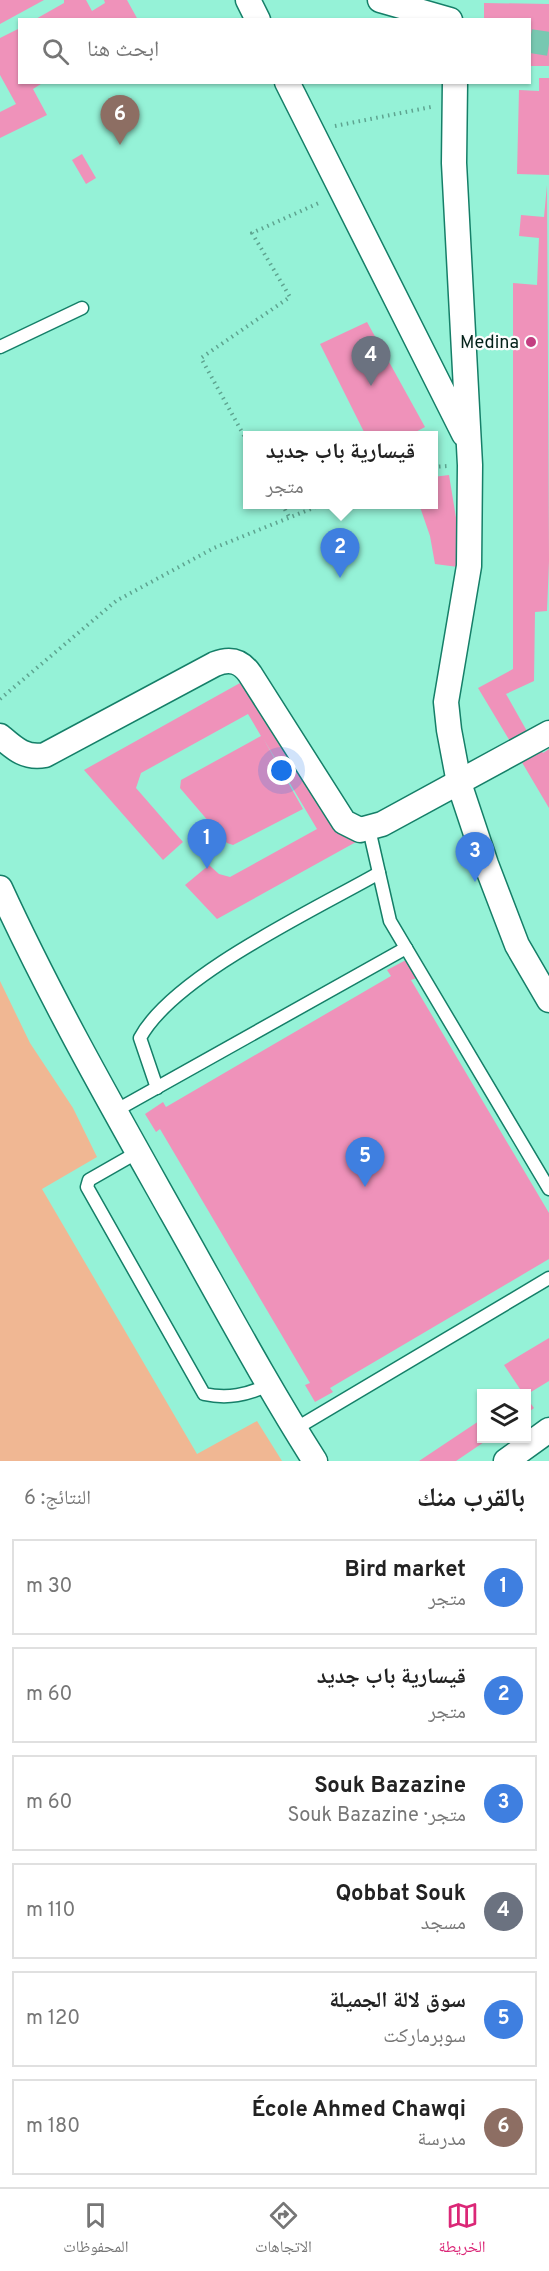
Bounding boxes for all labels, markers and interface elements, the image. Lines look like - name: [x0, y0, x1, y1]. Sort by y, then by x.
- search box: [18, 18, 531, 84]
- icon: search: [39, 35, 72, 68]
- text: ابحث هنا: [87, 37, 159, 64]
- pin: 6: [100, 96, 140, 145]
- place label: Medina: [460, 332, 519, 355]
- marker: Medina: [524, 335, 538, 349]
- pin: 4: [352, 336, 391, 386]
- popup: [243, 431, 438, 509]
- text: قيسارية باب جديد: [266, 439, 415, 466]
- text: متجر: [266, 475, 304, 501]
- pin: 2: [320, 528, 360, 578]
- your location: [267, 756, 296, 785]
- pin: 1: [188, 820, 226, 869]
- pin: 3: [456, 832, 494, 882]
- pin: 5: [346, 1138, 385, 1187]
- map controls: [477, 1389, 531, 1443]
- button: layers: [477, 1389, 531, 1443]
- text: بالقرب منك: [417, 1483, 525, 1516]
- text: النتائج: 6: [24, 1486, 91, 1512]
- text: Bird market: [345, 1557, 466, 1584]
- text: 30 m: [26, 1574, 72, 1600]
- text: 1: [500, 1574, 508, 1600]
- text: متجر: [428, 1587, 466, 1613]
- text: قيسارية باب جديد: [317, 1664, 466, 1691]
- text: 60 m: [26, 1682, 72, 1708]
- text: 2: [497, 1682, 510, 1708]
- text: متجر: [428, 1700, 466, 1726]
- text: Souk Bazazine: [314, 1773, 466, 1800]
- text: 60 m: [26, 1790, 72, 1816]
- text: 3: [498, 1790, 510, 1816]
- text: متجر · Souk Bazazine: [288, 1803, 466, 1829]
- text: Qobbat Souk: [336, 1881, 466, 1908]
- text: 110 m: [26, 1898, 75, 1924]
- text: 4: [497, 1898, 510, 1924]
- text: مسجد: [421, 1911, 466, 1937]
- text: سوق لالة الجميلة: [329, 1988, 466, 2015]
- text: 120 m: [26, 2006, 80, 2032]
- text: 5: [497, 2006, 510, 2032]
- text: سوبرماركت: [383, 2024, 466, 2050]
- text: École Ahmed Chawqi: [252, 2097, 466, 2124]
- text: 180 m: [26, 2114, 80, 2140]
- text: 6: [497, 2114, 510, 2140]
- text: مدرسة: [417, 2127, 466, 2153]
- tab: المحفوظات: [63, 2199, 128, 2262]
- tab: الاتجاهات: [255, 2199, 312, 2262]
- tab: الخريطة: [439, 2199, 486, 2262]

